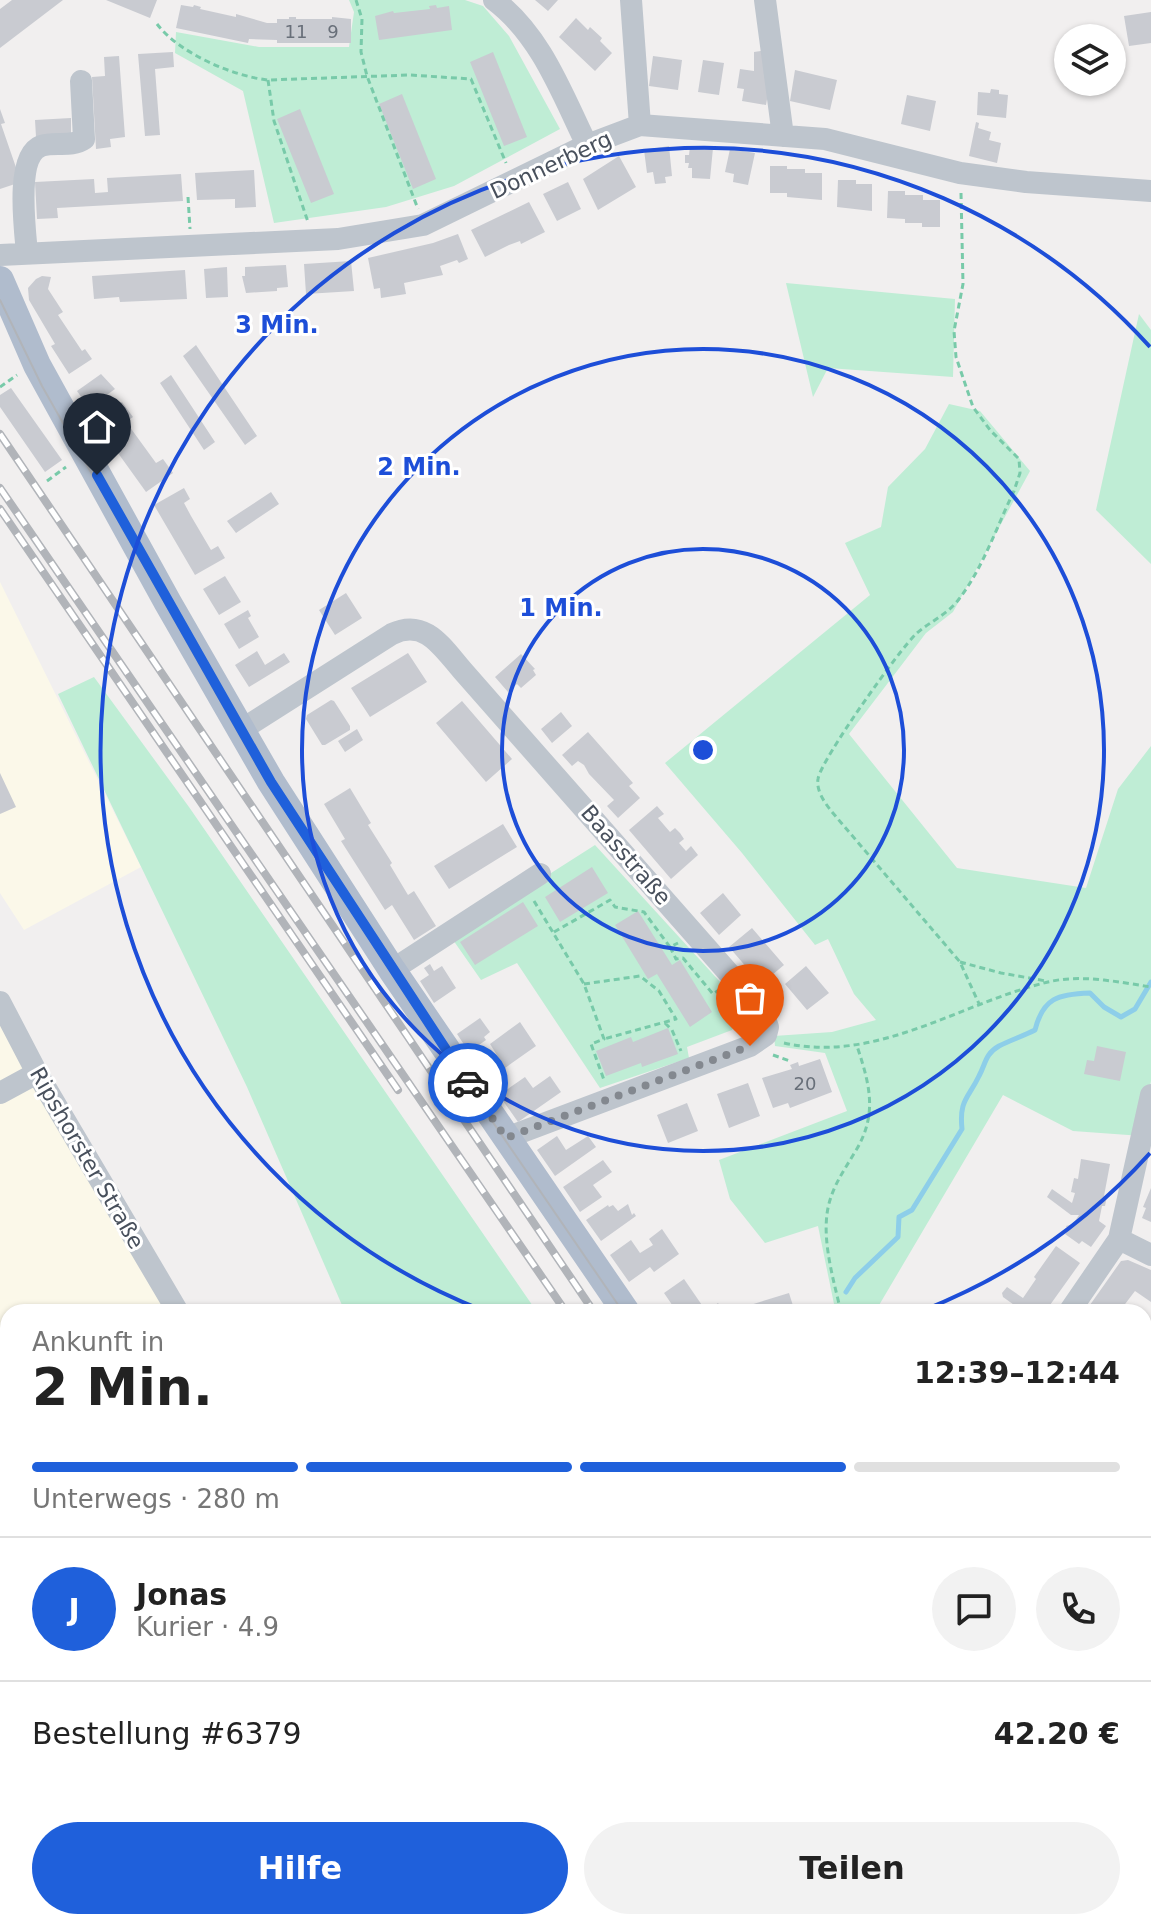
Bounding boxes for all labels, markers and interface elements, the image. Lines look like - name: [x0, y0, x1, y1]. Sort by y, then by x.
- house number: 11: [285, 21, 307, 42]
- house number: 9: [327, 21, 339, 42]
- map controls: [1054, 24, 1126, 96]
- button: layers: [1054, 24, 1126, 96]
- street label: Donnerberg: [486, 126, 616, 204]
- text: 3 Min.: [235, 311, 319, 339]
- pin: [63, 393, 131, 475]
- icon: home: [75, 405, 119, 449]
- text: 2 Min.: [377, 453, 461, 481]
- text: 1 Min.: [519, 594, 603, 622]
- centre of rings: [689, 736, 717, 764]
- street label: Baasstraße: [576, 800, 676, 910]
- pin: [716, 964, 784, 1046]
- icon: bag: [728, 976, 772, 1020]
- courier: [428, 1043, 508, 1123]
- icon: car: [446, 1061, 490, 1105]
- street label: Ripshorster Straße: [25, 1063, 149, 1253]
- house number: 20: [794, 1073, 816, 1094]
- text: Ankunft in: [32, 1327, 164, 1357]
- text: 12:39–12:44: [914, 1355, 1120, 1390]
- text: 2 Min.: [32, 1357, 213, 1417]
- text: Unterwegs · 280 m: [32, 1484, 280, 1514]
- button: chat: [932, 1567, 1016, 1651]
- button: phone: [1036, 1567, 1120, 1651]
- text: Jonas: [136, 1577, 227, 1612]
- text: J: [68, 1592, 80, 1627]
- text: Kurier · 4.9: [136, 1612, 279, 1642]
- text: Bestellung #6379: [32, 1716, 302, 1751]
- text: 42.20 €: [994, 1716, 1120, 1751]
- button: Hilfe: [32, 1822, 568, 1914]
- button: Teilen: [584, 1822, 1120, 1914]

